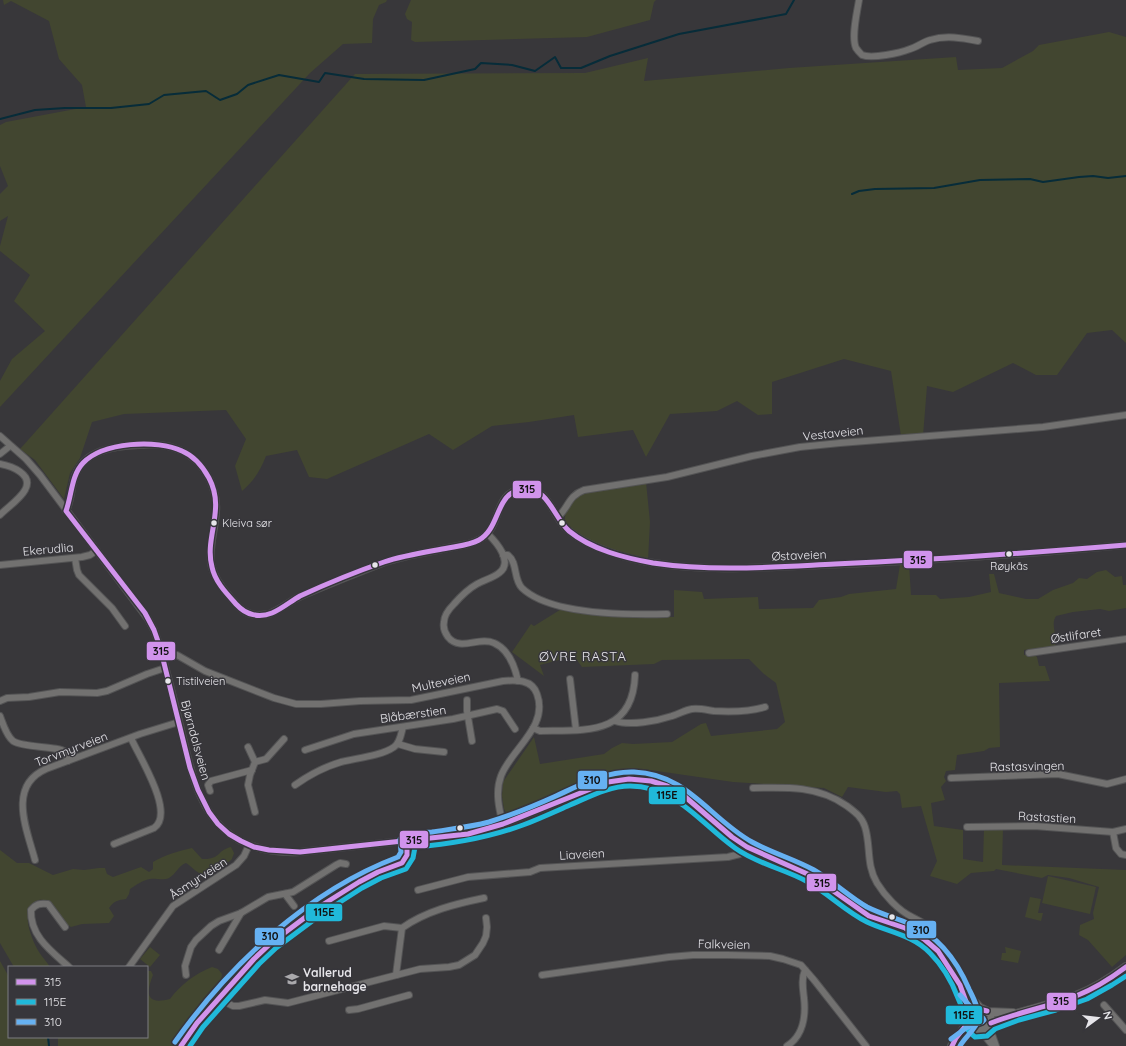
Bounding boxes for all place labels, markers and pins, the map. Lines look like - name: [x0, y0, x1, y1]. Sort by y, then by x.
- place label: Kleiva sør: [222, 516, 273, 530]
- marker: Kleiva sør: [209, 518, 219, 528]
- unlabelled marker: [557, 518, 567, 528]
- marker: Røykås: [1004, 549, 1014, 559]
- place label: Røykås: [990, 559, 1028, 573]
- unlabelled marker: [370, 560, 380, 570]
- place label: Tistilveien: [176, 674, 225, 688]
- marker: Tistilveien: [163, 676, 173, 686]
- unlabelled marker: [455, 823, 465, 833]
- unlabelled marker: [887, 912, 897, 922]
- place label: Vallerud barnehage: [303, 965, 367, 994]
- school or university icon: Vallerud barnehage: [284, 971, 300, 987]

